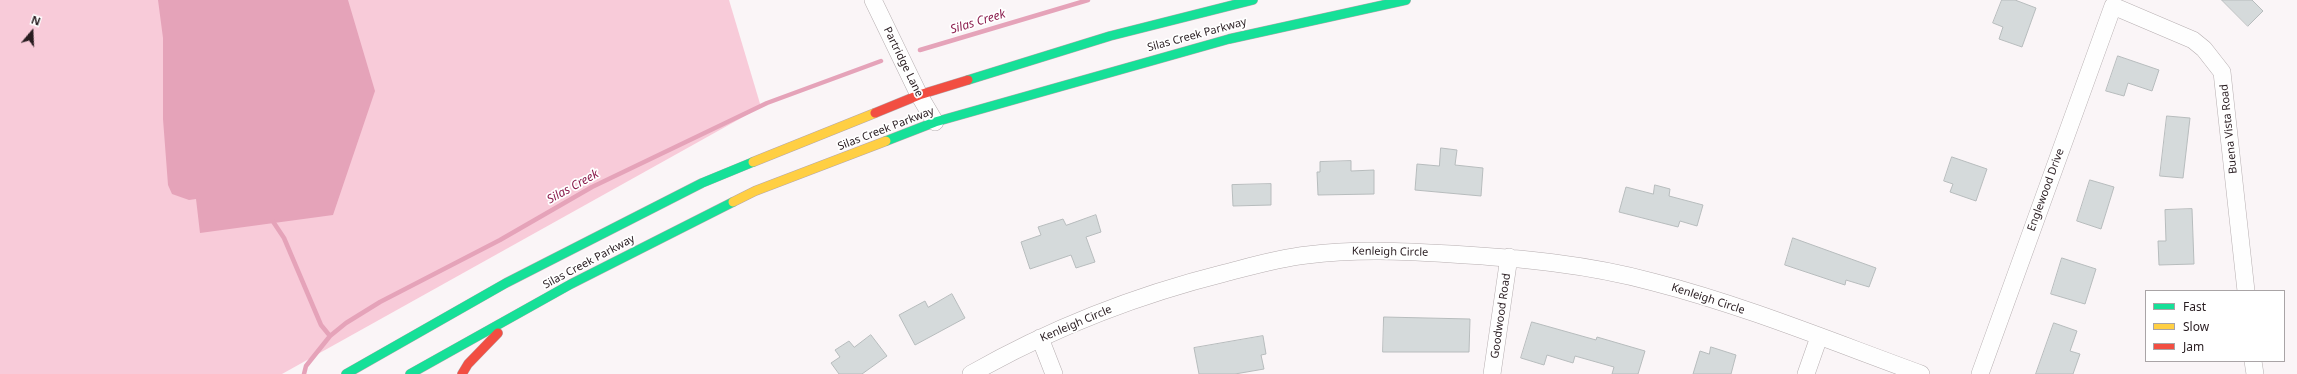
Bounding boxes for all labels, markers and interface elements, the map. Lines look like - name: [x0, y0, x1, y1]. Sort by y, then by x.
- water label: Silas Creek: [949, 7, 1007, 37]
- north arrow: [12, 12, 52, 52]
- text: N: [29, 12, 43, 29]
- street label: Silas Creek Parkway: [1146, 15, 1248, 55]
- street label: Partridge Lane: [880, 25, 926, 99]
- street label: Buena Vista Road: [2218, 83, 2240, 175]
- street label: Silas Creek Parkway: [836, 105, 936, 153]
- street label: Englewood Drive: [2025, 147, 2067, 233]
- water label: Silas Creek: [545, 167, 601, 207]
- street label: Silas Creek Parkway: [541, 232, 637, 292]
- street label: Kenleigh Circle: [1352, 245, 1428, 259]
- street label: Goodwood Road: [1488, 272, 1514, 360]
- street label: Kenleigh Circle: [1670, 281, 1746, 317]
- legend: [2145, 290, 2285, 362]
- text: Fast: [2183, 298, 2206, 315]
- street label: Kenleigh Circle: [1038, 303, 1114, 345]
- text: Slow: [2183, 318, 2209, 335]
- text: Jam: [2183, 338, 2204, 355]

